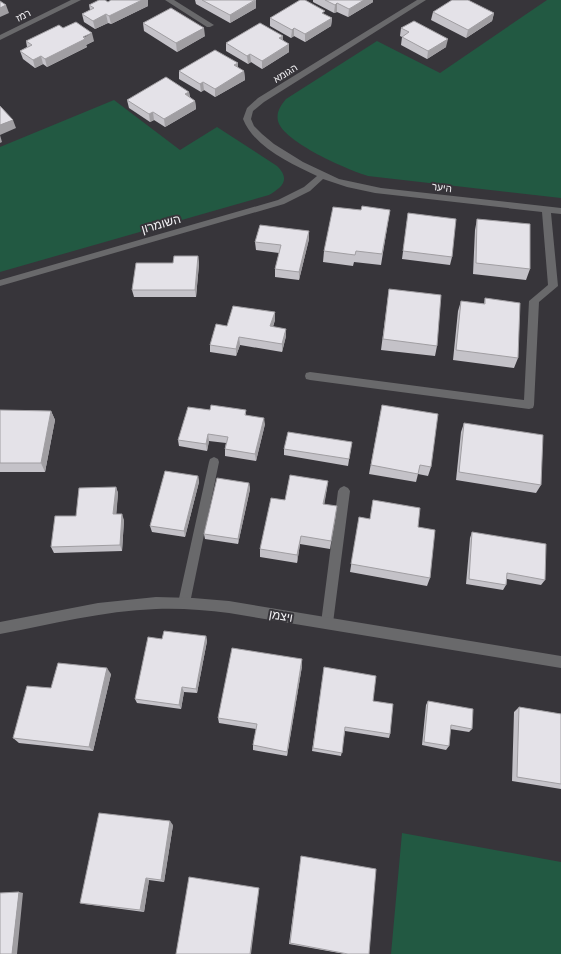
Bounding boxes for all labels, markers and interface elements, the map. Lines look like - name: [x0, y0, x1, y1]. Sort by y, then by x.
- street label: רמז: [14, 7, 32, 24]
- street label: הגומא: [271, 62, 299, 85]
- street label: היער: [431, 181, 453, 194]
- street label: השומרון: [140, 212, 182, 236]
- street label: ויצמן: [268, 607, 294, 625]

